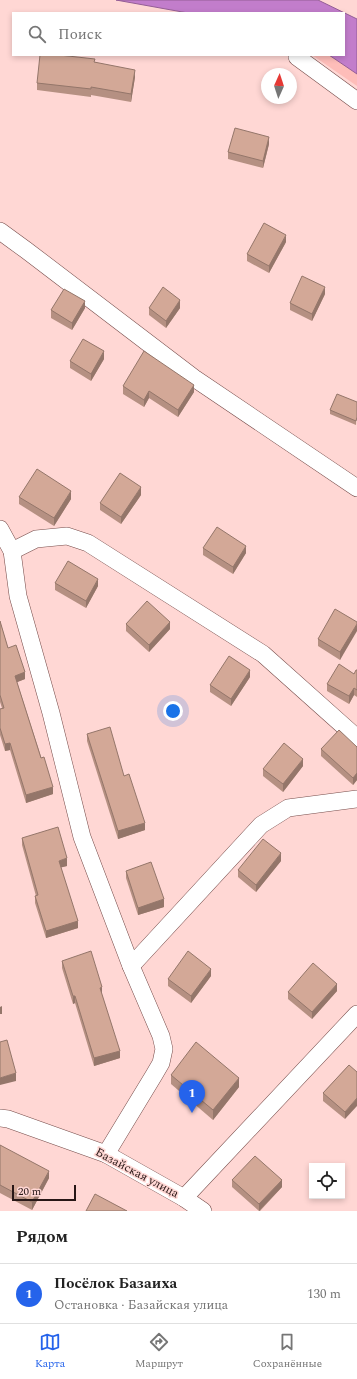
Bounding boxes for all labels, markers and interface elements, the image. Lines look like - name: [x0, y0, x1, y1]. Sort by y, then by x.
- search box: [12, 12, 345, 56]
- icon: search: [26, 23, 48, 45]
- text: Поиск: [58, 23, 102, 46]
- north arrow: [261, 68, 297, 104]
- your location: [163, 701, 183, 721]
- pin: 1: [179, 1080, 205, 1113]
- street label: Базайская улица: [92, 1143, 182, 1203]
- map controls: [309, 1163, 345, 1199]
- button: locate: [309, 1163, 345, 1199]
- scale bar: [12, 1183, 76, 1202]
- text: 20 m: [18, 1183, 41, 1200]
- text: Рядом: [16, 1224, 68, 1250]
- text: Посёлок Базаиха: [54, 1272, 177, 1295]
- text: 1: [25, 1284, 33, 1304]
- text: 130 m: [307, 1284, 341, 1304]
- text: Остановка · Базайская улица: [54, 1295, 228, 1315]
- tab: Карта: [35, 1331, 65, 1372]
- tab: Маршрут: [135, 1331, 183, 1372]
- tab: Сохранённые: [253, 1331, 322, 1372]

